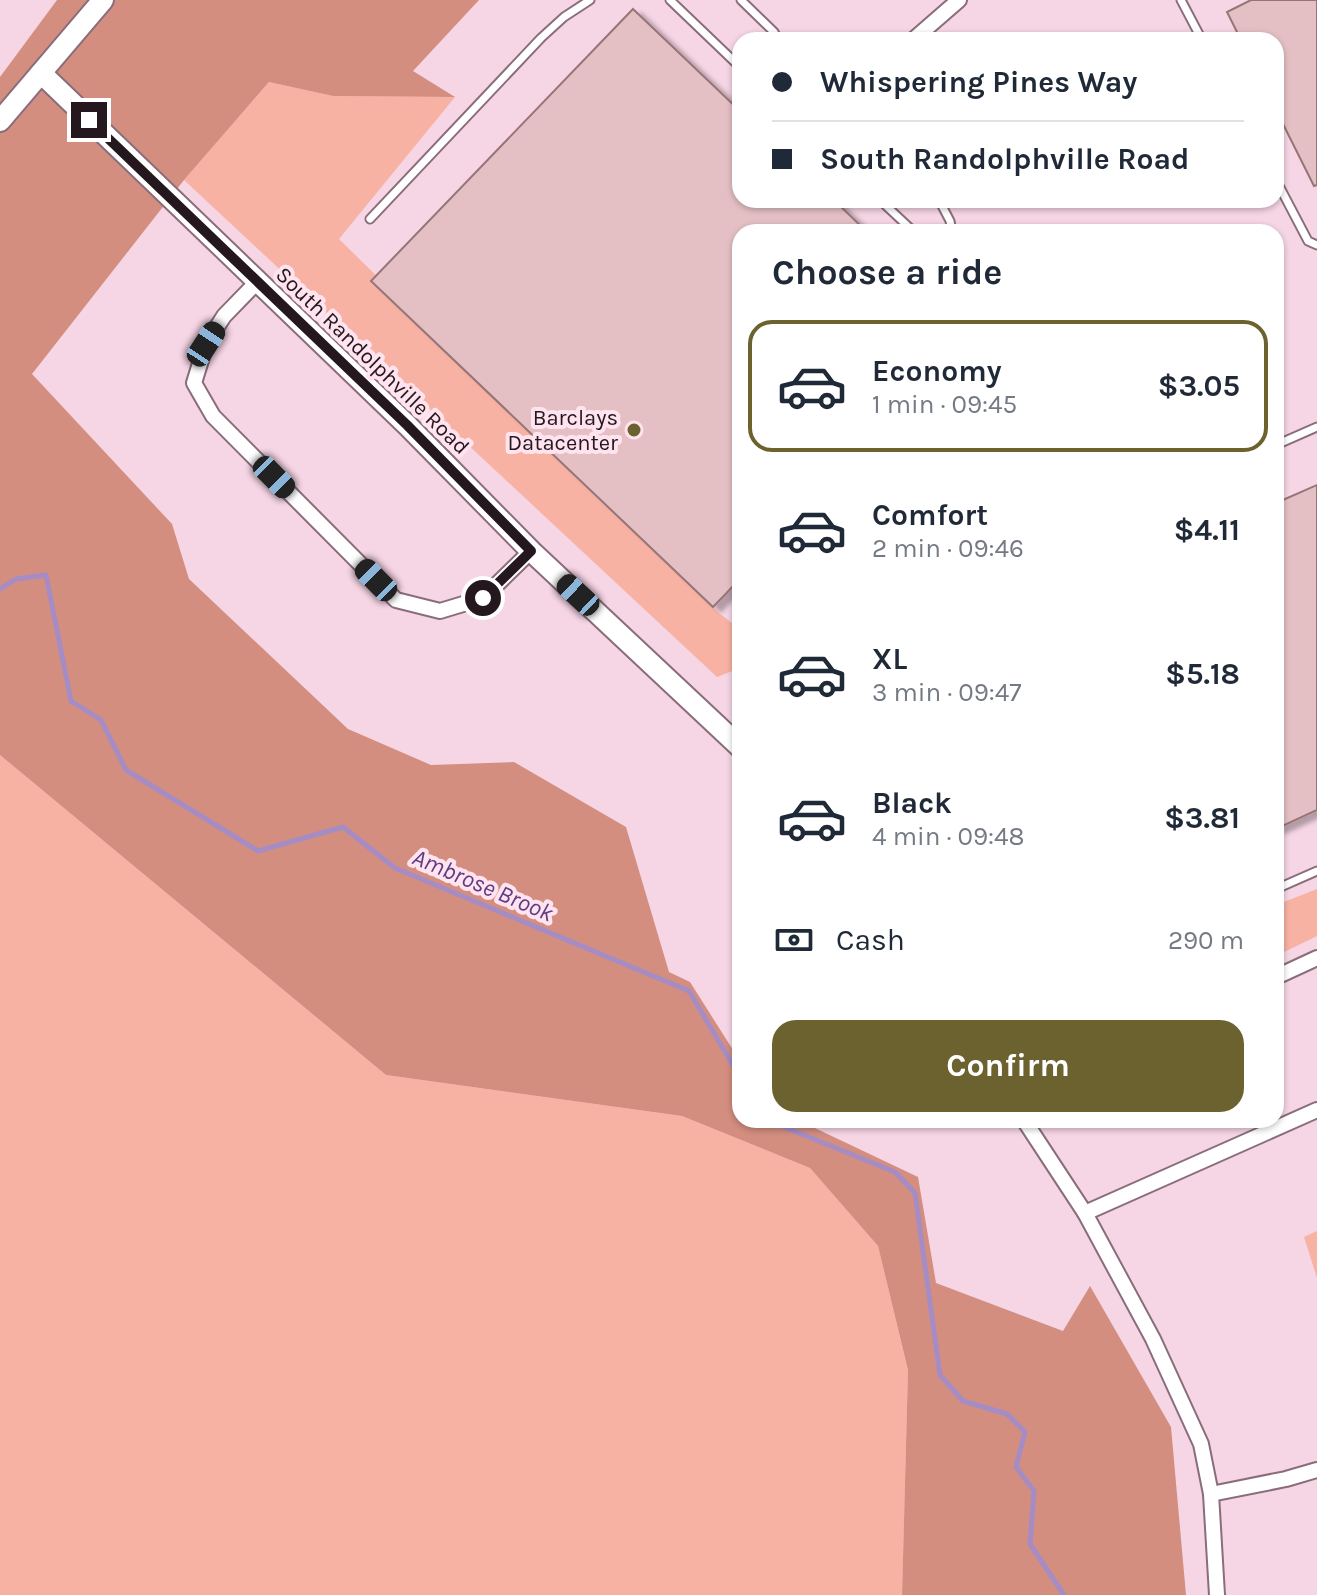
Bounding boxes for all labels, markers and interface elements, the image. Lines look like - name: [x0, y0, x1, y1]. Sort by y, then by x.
- text: Whispering Pines Way: [820, 64, 1137, 100]
- route end: [71, 102, 107, 138]
- text: South Randolphville Road: [820, 141, 1190, 177]
- text: Choose a ride: [772, 251, 1002, 293]
- street label: South Randolphville Road: [270, 262, 474, 460]
- car: [183, 317, 229, 371]
- icon: car: [776, 350, 848, 422]
- text: Economy: [872, 353, 1002, 389]
- text: $3.05: [1158, 368, 1240, 404]
- text: 1 min · 09:45: [872, 389, 1017, 420]
- place label: Barclays Datacenter: [508, 405, 618, 456]
- marker: Barclays Datacenter: [625, 421, 643, 439]
- car: [249, 452, 299, 502]
- icon: car: [776, 494, 848, 566]
- text: Comfort: [872, 497, 988, 533]
- text: $4.11: [1174, 512, 1240, 548]
- text: 2 min · 09:46: [872, 533, 1024, 564]
- car: [351, 555, 401, 605]
- car: [552, 570, 604, 620]
- route start: [465, 580, 501, 616]
- icon: car: [776, 638, 848, 710]
- text: XL: [872, 641, 907, 677]
- text: $5.18: [1165, 656, 1240, 692]
- text: 3 min · 09:47: [872, 677, 1022, 708]
- icon: car: [776, 782, 848, 854]
- text: Black: [872, 785, 952, 821]
- text: $3.81: [1164, 800, 1240, 836]
- text: 4 min · 09:48: [872, 821, 1024, 852]
- water label: Ambrose Brook: [408, 843, 558, 928]
- icon: cash: [772, 918, 816, 962]
- text: Cash: [836, 922, 905, 958]
- text: 290 m: [1168, 925, 1244, 956]
- button: Confirm: [772, 1020, 1244, 1112]

